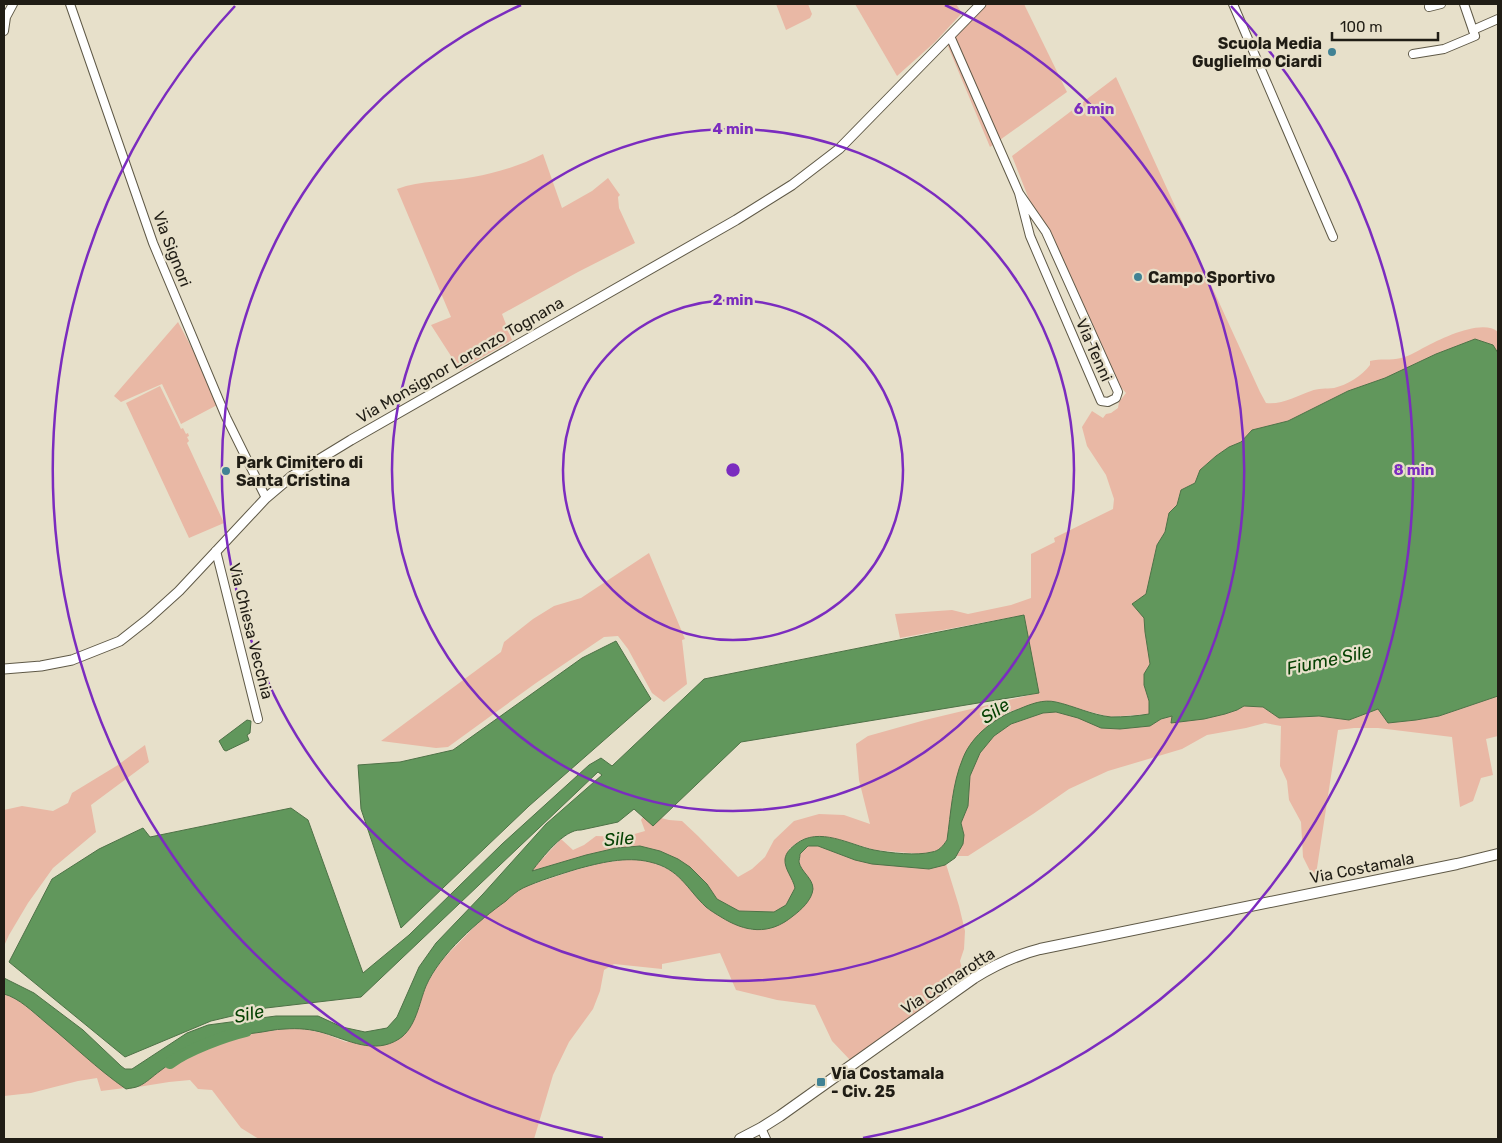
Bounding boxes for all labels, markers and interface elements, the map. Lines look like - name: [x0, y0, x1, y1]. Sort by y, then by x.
- scale bar: [1332, 10, 1438, 42]
- text: 100 m: [1340, 18, 1382, 36]
- place label: Scuola Media Guglielmo Ciardi: [1192, 34, 1322, 71]
- marker: Scuola Media Guglielmo Ciardi: [1326, 46, 1338, 58]
- text: 6 min: [1074, 100, 1114, 118]
- text: 4 min: [712, 120, 754, 138]
- street label: Via Signori: [149, 209, 195, 289]
- place label: Campo Sportivo: [1148, 268, 1276, 287]
- marker: Campo Sportivo: [1132, 271, 1144, 283]
- text: 2 min: [713, 291, 753, 309]
- street label: Via Monsignor Lorenzo Tognana: [353, 293, 567, 427]
- street label: Via Tenni: [1072, 316, 1116, 384]
- place label: Park Cimitero di Santa Cristina: [236, 453, 363, 490]
- centre of rings: [724, 461, 742, 479]
- text: 8 min: [1393, 461, 1435, 479]
- marker: Park Cimitero di Santa Cristina: [220, 465, 232, 477]
- street label: Via Chiesa Vecchia: [225, 561, 277, 701]
- water label: Fiume Sile: [1285, 640, 1373, 680]
- water label: Sile: [976, 694, 1014, 728]
- water label: Sile: [603, 827, 635, 851]
- street label: Via Costamala: [1308, 849, 1416, 887]
- street label: Via Cornarotta: [898, 944, 998, 1018]
- water label: Sile: [232, 1000, 266, 1028]
- place label: Via Costamala - Civ. 25: [831, 1064, 944, 1101]
- marker: Via Costamala - Civ. 25: [815, 1076, 827, 1088]

